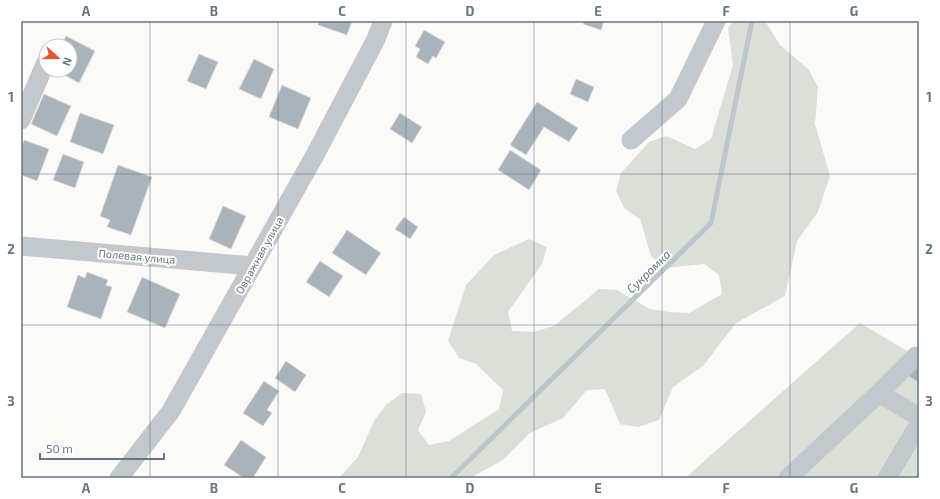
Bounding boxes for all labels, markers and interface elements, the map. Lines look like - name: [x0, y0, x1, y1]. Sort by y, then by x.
- text: A: [82, 3, 91, 19]
- text: B: [210, 3, 218, 19]
- text: C: [338, 3, 346, 19]
- text: D: [466, 3, 475, 19]
- text: E: [594, 3, 602, 19]
- text: F: [722, 3, 730, 19]
- text: G: [850, 3, 858, 19]
- north arrow: [38, 38, 78, 78]
- text: N: [60, 56, 75, 68]
- text: 1: [8, 89, 14, 105]
- text: 1: [926, 89, 932, 105]
- street label: Овражная улица: [232, 214, 286, 296]
- text: 2: [7, 241, 15, 257]
- text: 2: [925, 241, 933, 257]
- street label: Полевая улица: [98, 246, 176, 267]
- water label: Сукромка: [623, 247, 673, 295]
- text: 3: [7, 393, 15, 409]
- text: 3: [925, 393, 933, 409]
- scale bar: [40, 435, 164, 461]
- text: 50 m: [46, 441, 73, 455]
- text: A: [82, 480, 91, 496]
- text: B: [210, 480, 218, 496]
- text: C: [338, 480, 346, 496]
- text: D: [466, 480, 475, 496]
- text: E: [594, 480, 602, 496]
- text: F: [722, 480, 730, 496]
- text: G: [850, 480, 858, 496]

